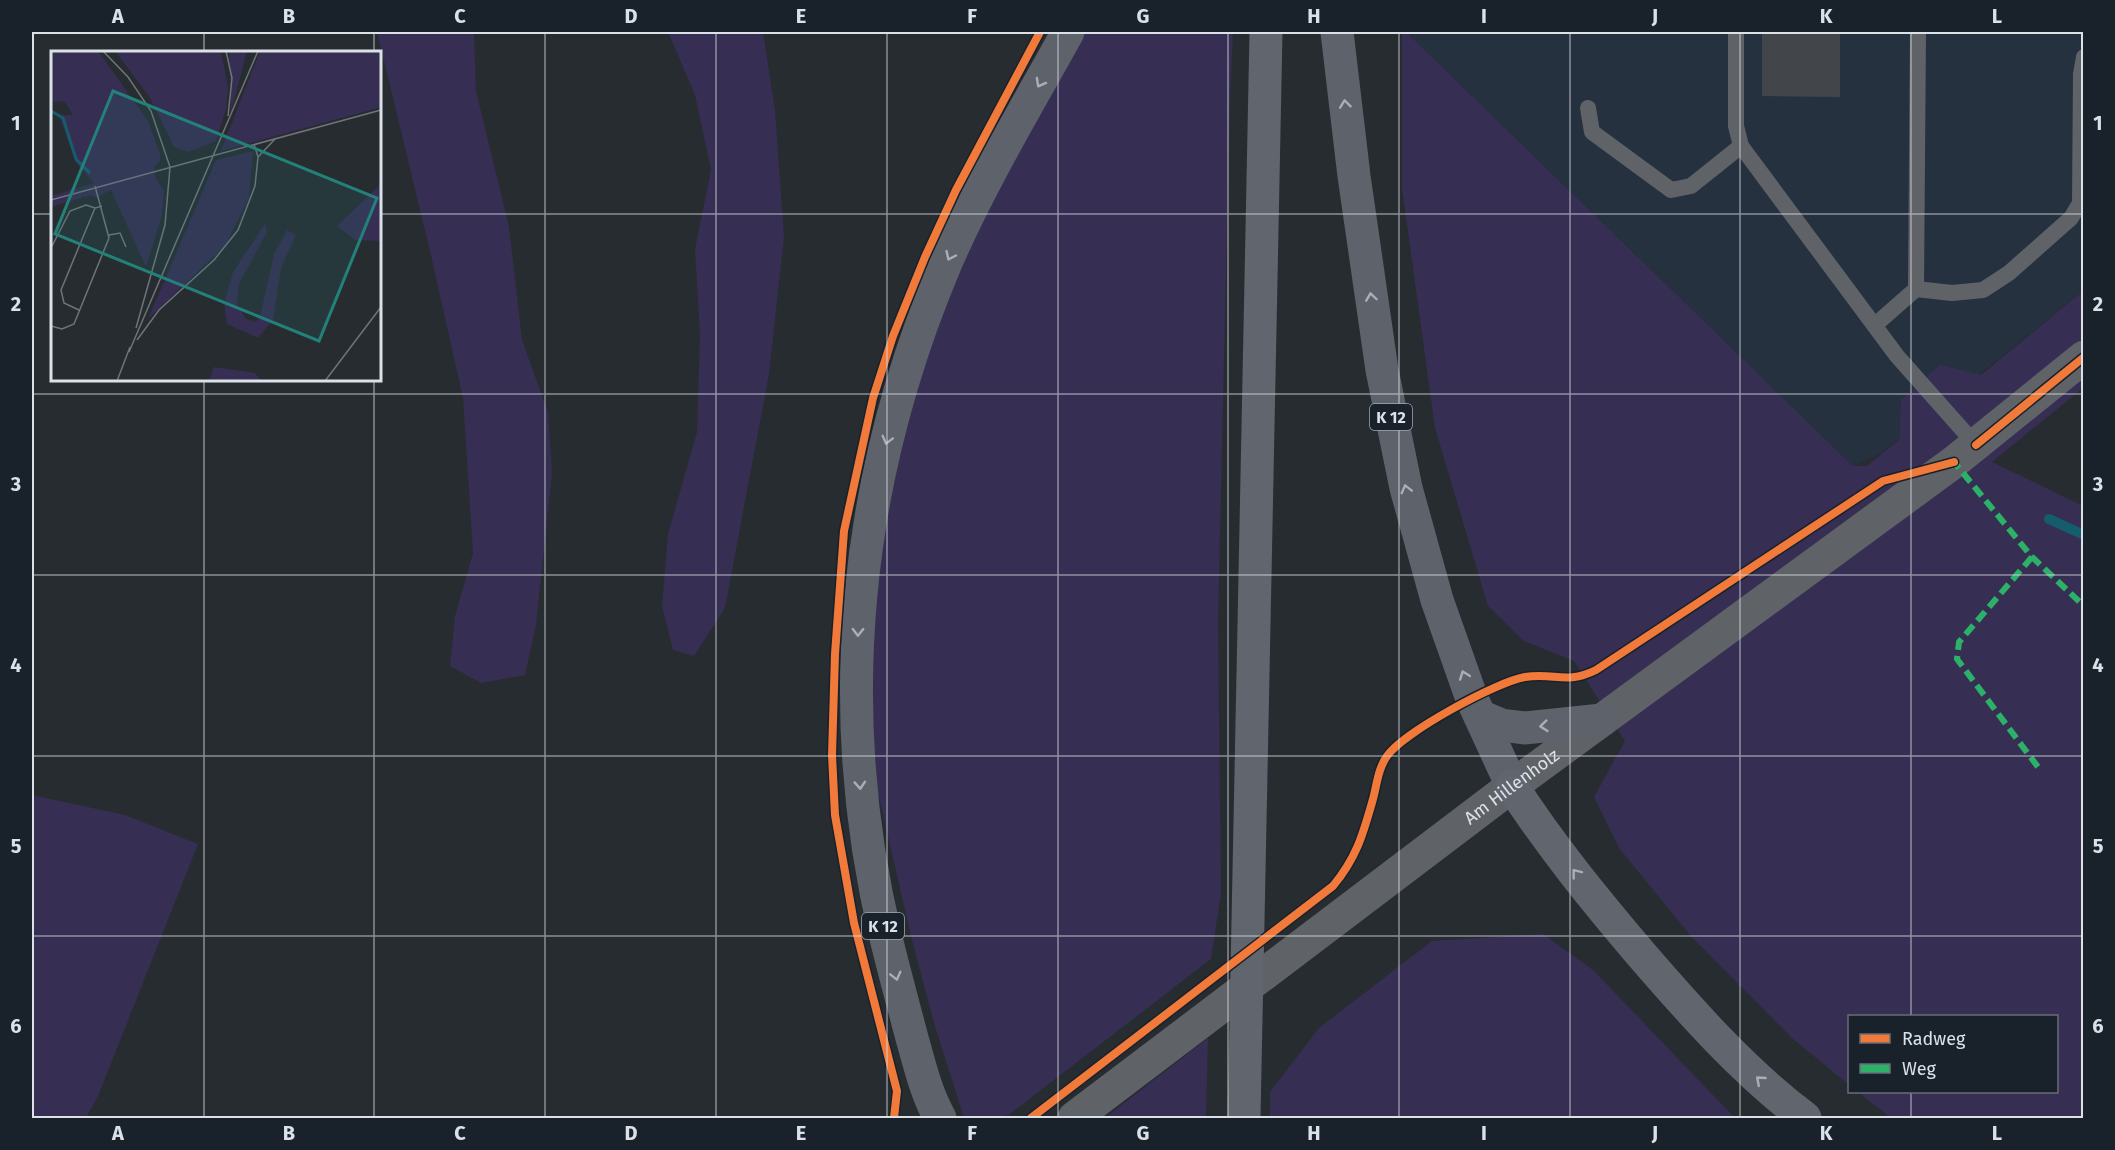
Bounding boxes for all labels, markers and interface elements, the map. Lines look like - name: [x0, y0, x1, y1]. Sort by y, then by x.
- text: A: [111, 4, 125, 28]
- text: B: [283, 4, 295, 28]
- text: C: [454, 4, 466, 28]
- text: D: [624, 4, 638, 28]
- text: E: [796, 4, 806, 28]
- text: F: [967, 4, 977, 28]
- text: G: [1137, 4, 1149, 28]
- text: H: [1307, 4, 1321, 28]
- text: I: [1481, 4, 1487, 28]
- text: J: [1651, 4, 1658, 28]
- text: K: [1820, 4, 1833, 28]
- text: L: [1992, 4, 2002, 28]
- inset map: [51, 51, 381, 381]
- one-way arrow: [1036, 77, 1047, 87]
- one-way arrow: [1340, 99, 1352, 108]
- text: 1: [11, 111, 21, 135]
- text: 1: [2093, 111, 2103, 135]
- one-way arrow: [945, 249, 957, 260]
- text: 2: [11, 292, 21, 316]
- text: 2: [2093, 292, 2103, 316]
- one-way arrow: [1366, 293, 1378, 302]
- road number: K 12: [1370, 404, 1412, 430]
- one-way arrow: [881, 435, 894, 445]
- text: 3: [10, 472, 21, 496]
- text: 3: [2092, 472, 2103, 496]
- one-way arrow: [1401, 484, 1414, 494]
- one-way arrow: [852, 628, 865, 637]
- text: 4: [10, 653, 22, 677]
- text: 4: [2092, 653, 2104, 677]
- one-way arrow: [1458, 670, 1471, 681]
- one-way arrow: [1540, 719, 1549, 732]
- street label: Am Hillenholz: [1460, 744, 1564, 829]
- one-way arrow: [854, 780, 867, 789]
- text: 5: [11, 834, 22, 858]
- text: 5: [2093, 834, 2104, 858]
- one-way arrow: [1572, 869, 1583, 880]
- road number: K 12: [862, 913, 904, 939]
- one-way arrow: [888, 971, 901, 981]
- text: 6: [10, 1014, 22, 1038]
- text: 6: [2092, 1014, 2104, 1038]
- legend: [1848, 1015, 2058, 1093]
- text: Radweg: [1902, 1028, 1966, 1050]
- text: Weg: [1902, 1058, 1936, 1080]
- one-way arrow: [1757, 1076, 1767, 1087]
- text: A: [111, 1121, 125, 1145]
- text: B: [283, 1121, 295, 1145]
- text: C: [454, 1121, 466, 1145]
- text: D: [624, 1121, 638, 1145]
- text: E: [796, 1121, 806, 1145]
- text: F: [967, 1121, 977, 1145]
- text: G: [1137, 1121, 1149, 1145]
- text: H: [1307, 1121, 1321, 1145]
- text: I: [1481, 1121, 1487, 1145]
- text: J: [1651, 1121, 1658, 1145]
- text: K: [1820, 1121, 1833, 1145]
- text: L: [1992, 1121, 2002, 1145]

